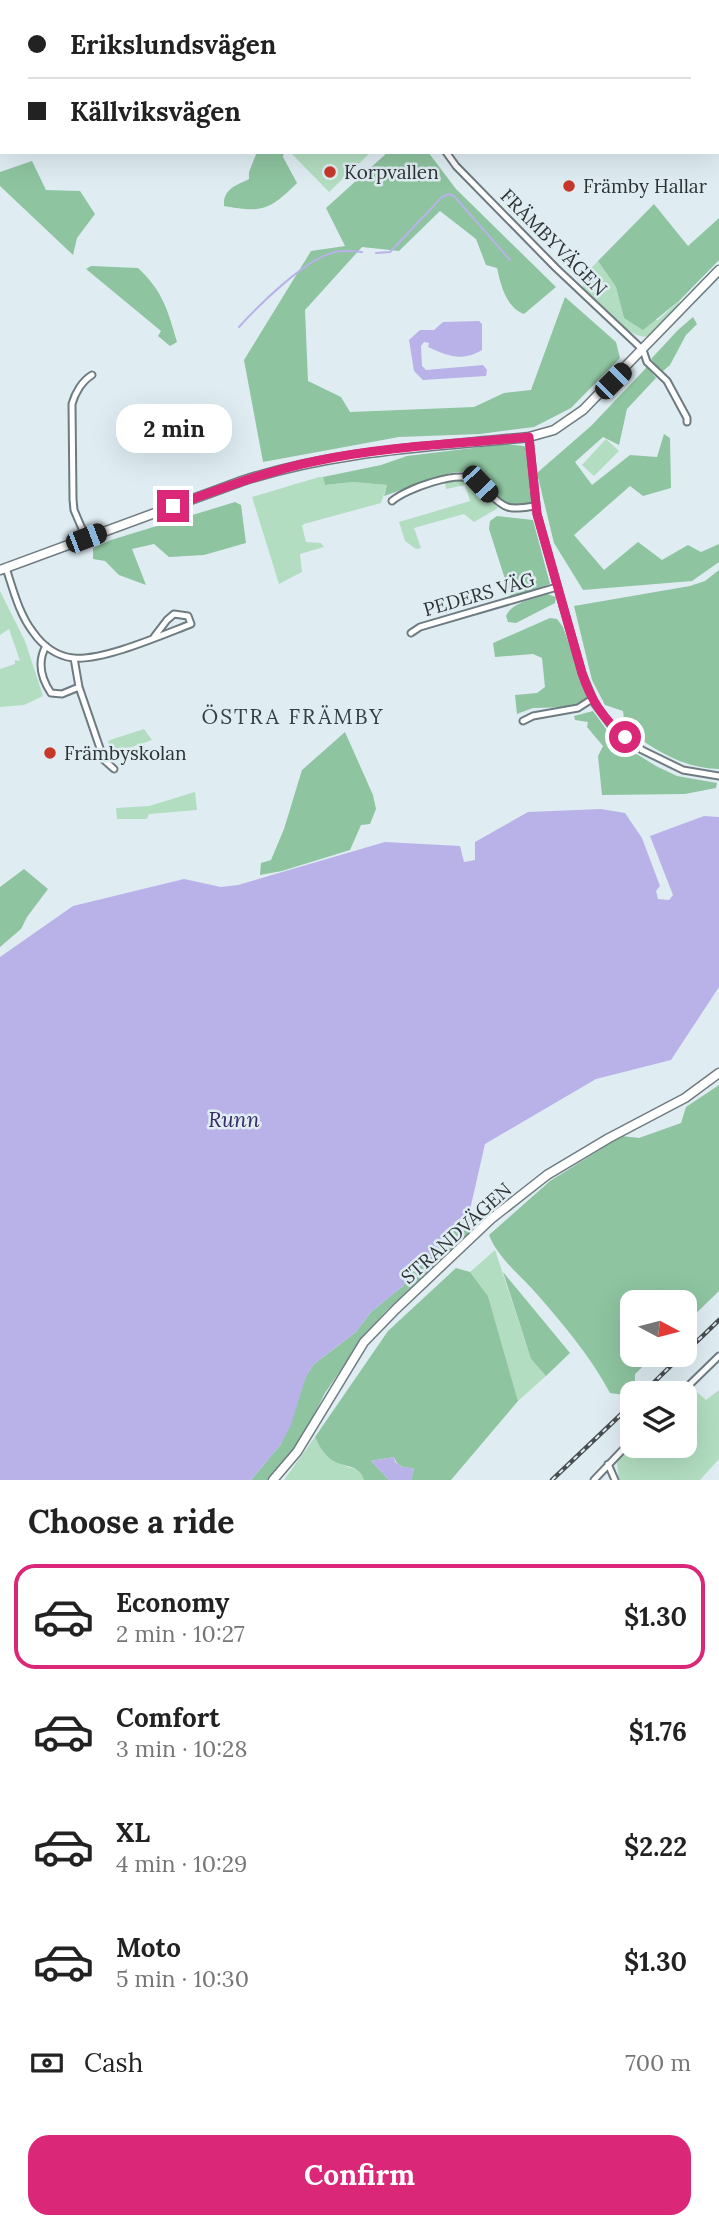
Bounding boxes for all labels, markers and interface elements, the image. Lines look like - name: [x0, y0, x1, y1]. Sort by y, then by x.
- text: Erikslundsvägen: [70, 28, 276, 61]
- text: Källviksvägen: [70, 95, 241, 128]
- place label: Korpvallen: [344, 160, 439, 184]
- marker: Korpvallen: [322, 164, 338, 180]
- place label: Främby Hallar: [583, 174, 708, 198]
- marker: Främby Hallar: [561, 178, 577, 194]
- street label: FRÄMBYVÄGEN: [496, 184, 612, 300]
- car: [591, 359, 636, 403]
- callout: 2 min: [115, 405, 231, 454]
- text: 2 min: [143, 414, 205, 443]
- car: [458, 461, 503, 507]
- route end: [157, 490, 189, 522]
- car: [63, 521, 110, 555]
- street label: PEDERS VÄG: [421, 567, 538, 621]
- district label: ÖSTRA FRÄMBY: [202, 703, 384, 730]
- route start: [609, 721, 641, 753]
- place label: Främbyskolan: [64, 741, 187, 765]
- marker: Främbyskolan: [42, 745, 58, 761]
- water label: Runn: [208, 1106, 260, 1133]
- street label: STRANDVÄGEN: [396, 1177, 516, 1289]
- north arrow: [620, 1290, 696, 1367]
- map controls: [620, 1290, 697, 1458]
- button: layers: [620, 1381, 697, 1458]
- text: Choose a ride: [28, 1501, 235, 1542]
- icon: car: [32, 1585, 95, 1648]
- text: Economy: [116, 1586, 229, 1619]
- text: $1.30: [624, 1600, 687, 1633]
- text: 2 min · 10:27: [116, 1619, 245, 1648]
- icon: car: [32, 1700, 95, 1763]
- text: Comfort: [116, 1701, 220, 1734]
- text: $1.76: [629, 1715, 687, 1748]
- text: 3 min · 10:28: [116, 1734, 247, 1763]
- icon: car: [32, 1815, 95, 1878]
- text: XL: [116, 1816, 150, 1849]
- text: $2.22: [624, 1830, 687, 1863]
- text: 4 min · 10:29: [116, 1849, 247, 1878]
- icon: car: [32, 1930, 95, 1993]
- text: Moto: [116, 1931, 181, 1964]
- text: $1.30: [624, 1945, 687, 1978]
- text: 5 min · 10:30: [116, 1964, 249, 1993]
- icon: cash: [28, 2044, 66, 2082]
- text: Cash: [84, 2046, 143, 2079]
- text: 700 m: [625, 2048, 691, 2077]
- button: Confirm: [28, 2135, 691, 2215]

